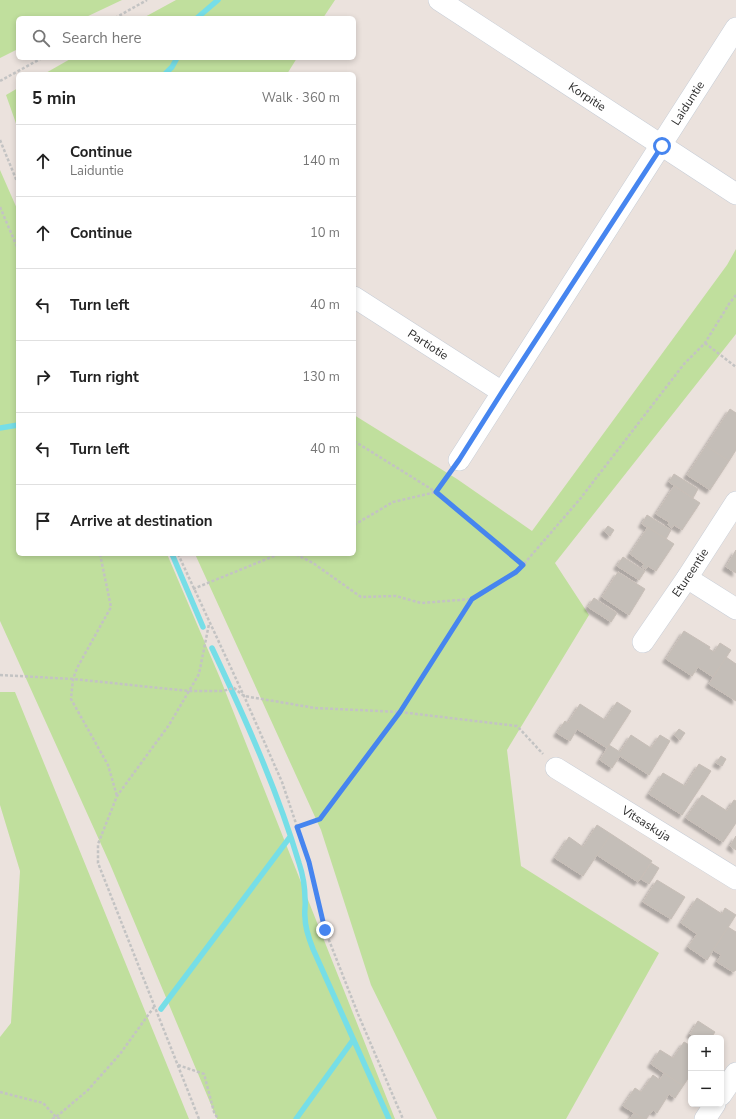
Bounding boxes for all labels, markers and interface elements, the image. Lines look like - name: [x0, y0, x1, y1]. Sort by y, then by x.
- search box: [16, 16, 356, 60]
- icon: search: [30, 27, 52, 49]
- text: Search here: [62, 28, 142, 48]
- street label: Laiduntie: [668, 78, 708, 128]
- street label: Korpitie: [565, 79, 609, 115]
- text: 5 min: [32, 87, 76, 110]
- text: Walk · 360 m: [262, 89, 340, 107]
- route start: [653, 137, 671, 155]
- text: Continue: [70, 142, 132, 162]
- icon: ahead: [32, 150, 54, 172]
- text: 140 m: [302, 152, 340, 170]
- text: Laiduntie: [70, 162, 124, 180]
- icon: ahead: [32, 222, 54, 244]
- text: Continue: [70, 223, 132, 243]
- text: 10 m: [310, 224, 340, 242]
- icon: left: [32, 294, 54, 316]
- text: Turn left: [70, 295, 129, 315]
- text: 40 m: [310, 296, 340, 314]
- street label: Partiotie: [405, 326, 451, 364]
- icon: right: [32, 366, 54, 388]
- text: Turn right: [70, 367, 139, 387]
- text: 130 m: [302, 368, 340, 386]
- icon: left: [32, 438, 54, 460]
- text: Turn left: [70, 439, 129, 459]
- text: 40 m: [310, 440, 340, 458]
- icon: arrive: [32, 510, 54, 532]
- text: Arrive at destination: [70, 511, 213, 531]
- street label: Etureentie: [668, 545, 712, 600]
- street label: Vitsaskuja: [618, 802, 674, 845]
- route end: [316, 921, 334, 939]
- map controls: [688, 1035, 724, 1107]
- button: +: [688, 1035, 724, 1071]
- button: −: [688, 1071, 724, 1107]

